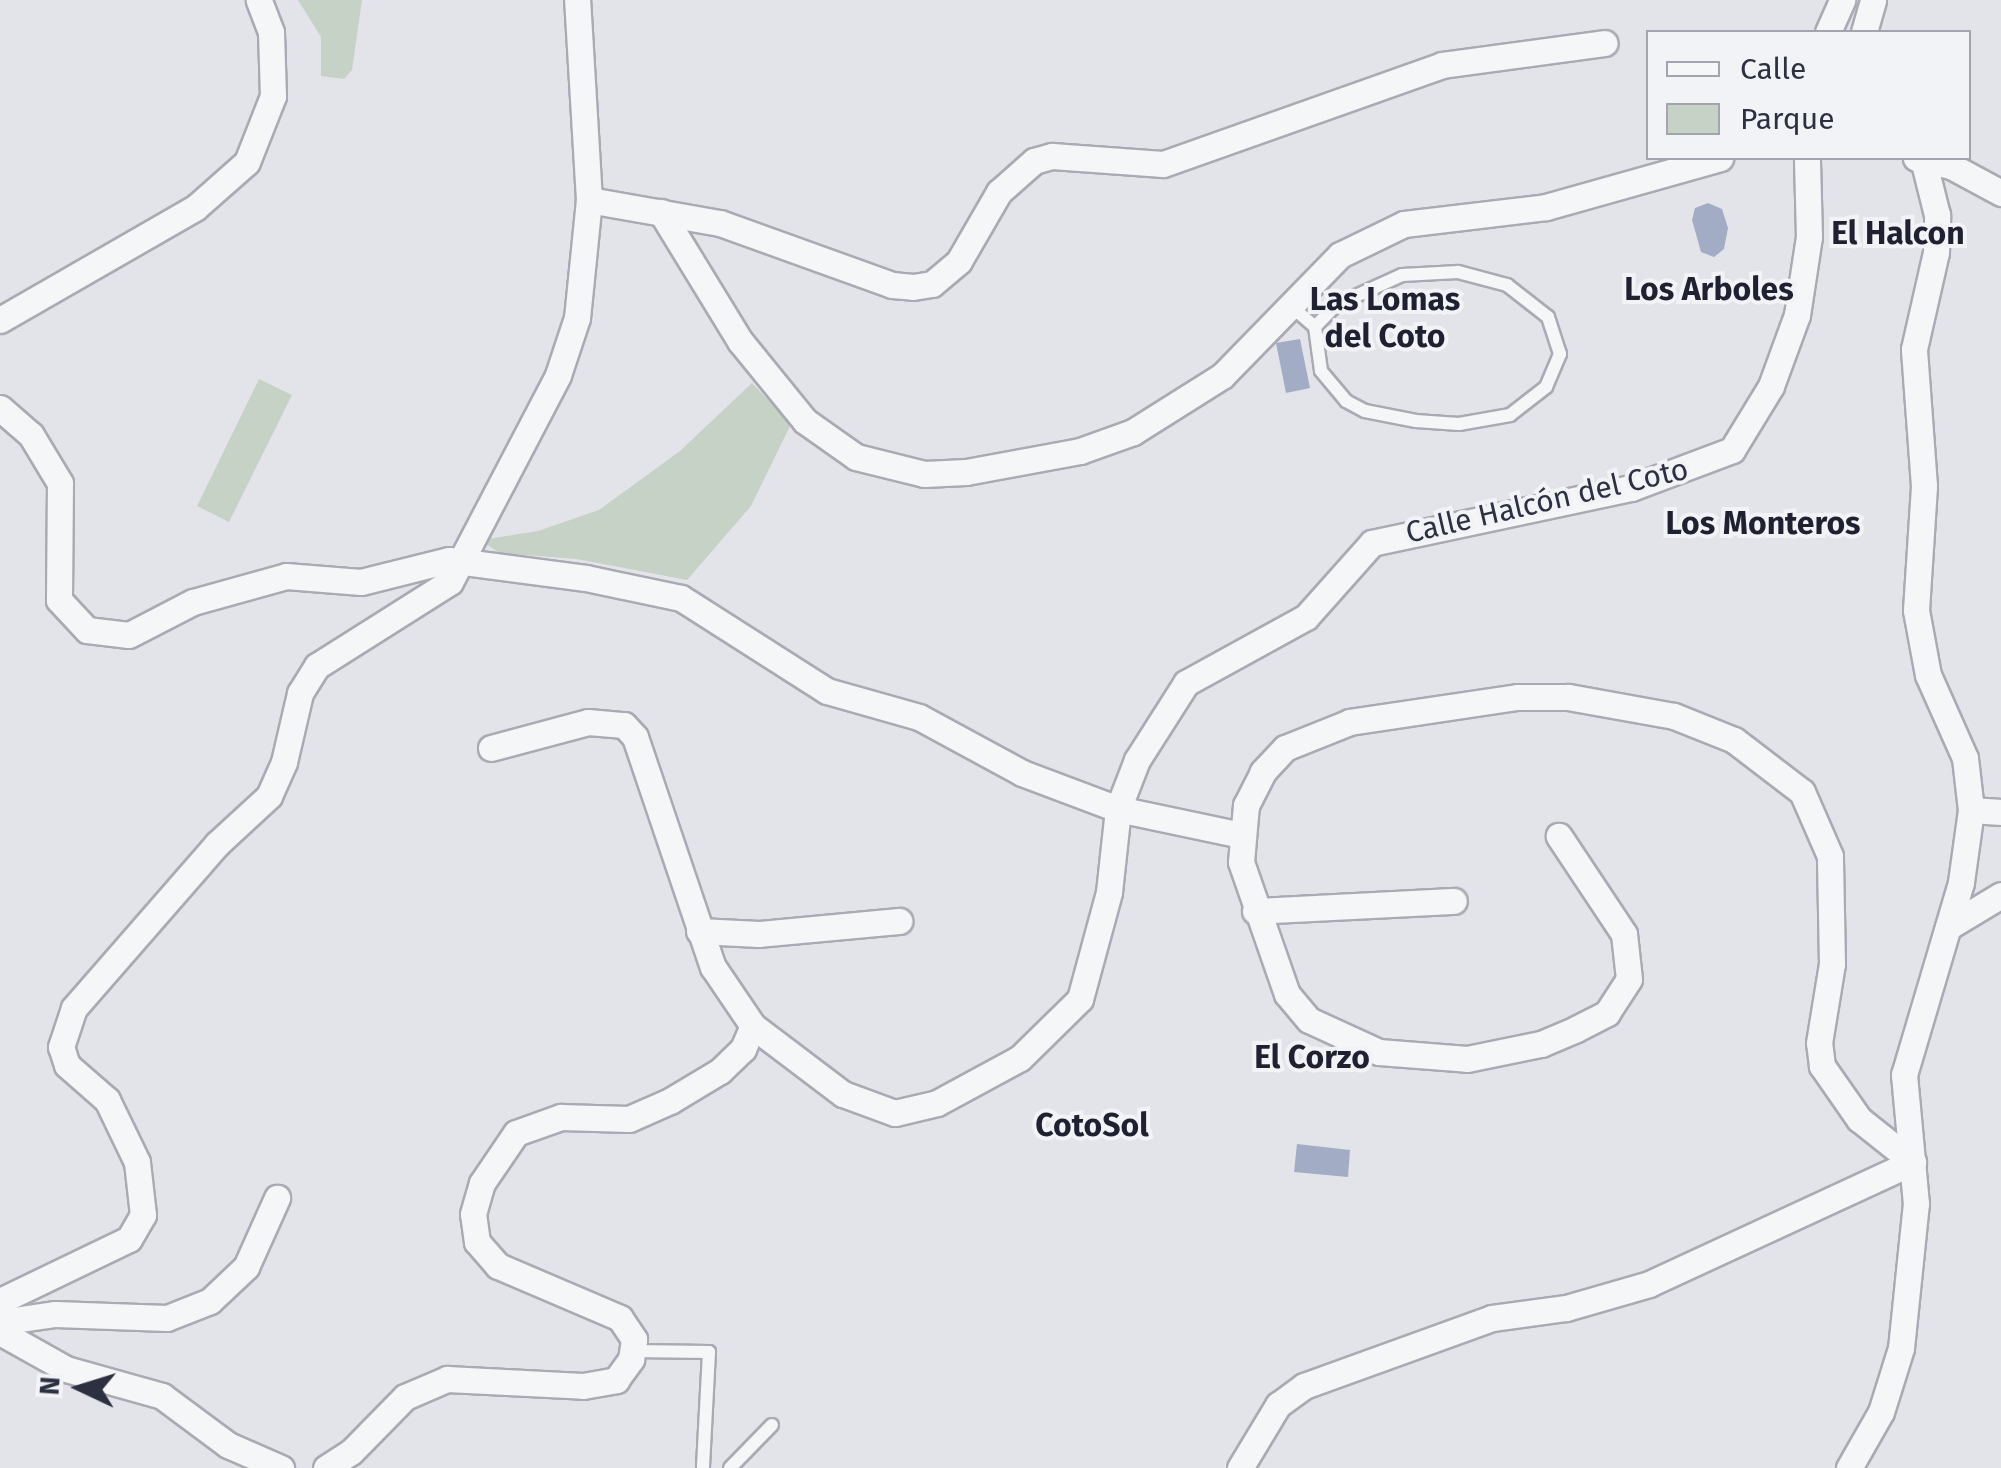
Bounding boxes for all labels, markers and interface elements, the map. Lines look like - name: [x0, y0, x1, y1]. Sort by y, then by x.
- legend: [1646, 30, 1971, 160]
- text: Calle: [1740, 51, 1806, 87]
- text: Parque: [1740, 101, 1835, 137]
- district label: El Halcon: [1831, 214, 1965, 252]
- district label: Los Arboles: [1624, 270, 1794, 308]
- district label: Las Lomas del Coto: [1310, 281, 1460, 356]
- street label: Calle Halcón del Coto: [1402, 451, 1692, 551]
- district label: Los Monteros: [1665, 504, 1861, 542]
- district label: El Corzo: [1254, 1038, 1370, 1076]
- district label: CotoSol: [1035, 1106, 1149, 1144]
- north arrow: [30, 1338, 130, 1438]
- text: N: [32, 1375, 67, 1396]

